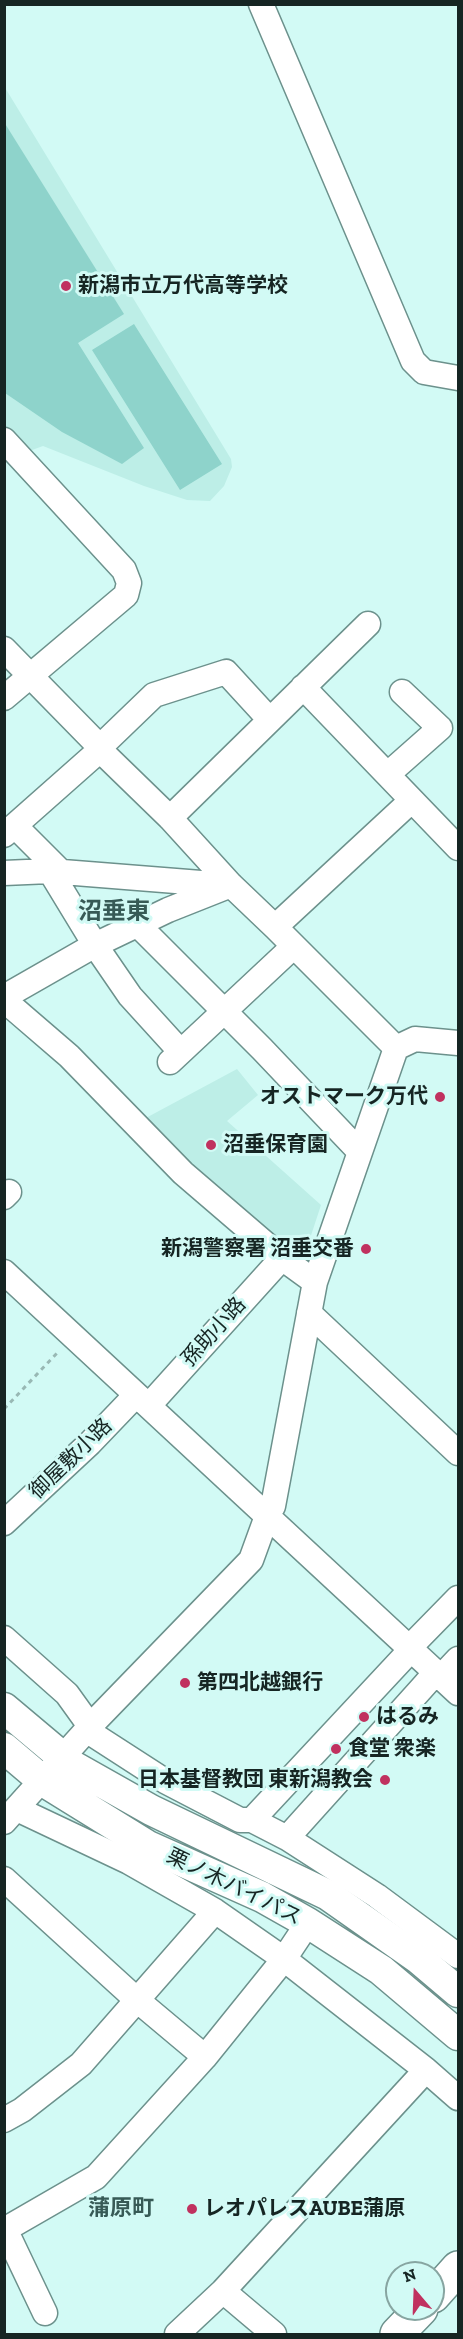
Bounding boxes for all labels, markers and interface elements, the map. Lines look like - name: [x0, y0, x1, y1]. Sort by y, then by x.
- place label: 新潟市立万代高等学校: [78, 273, 288, 299]
- marker: 新潟市立万代高等学校: [59, 279, 73, 293]
- district label: 沼垂東: [78, 898, 150, 926]
- place label: オストマーク万代: [260, 1084, 428, 1110]
- marker: オストマーク万代: [433, 1090, 447, 1104]
- place label: 沼垂保育園: [223, 1132, 328, 1158]
- marker: 沼垂保育園: [204, 1138, 218, 1152]
- place label: 新潟警察署 沼垂交番: [161, 1236, 354, 1262]
- marker: 新潟警察署 沼垂交番: [359, 1242, 373, 1256]
- street label: 孫助小路: [177, 1292, 251, 1372]
- street label: 御屋敷小路: [24, 1413, 118, 1505]
- place label: 第四北越銀行: [197, 1670, 323, 1696]
- marker: 第四北越銀行: [178, 1676, 192, 1690]
- place label: はるみ: [376, 1704, 439, 1730]
- marker: はるみ: [357, 1710, 371, 1724]
- place label: 食堂 衆楽: [348, 1736, 436, 1762]
- marker: 食堂 衆楽: [329, 1742, 343, 1756]
- place label: 日本基督教団 東新潟教会: [138, 1767, 373, 1793]
- marker: 日本基督教団 東新潟教会: [378, 1773, 392, 1787]
- street label: 栗ノ木バイパス: [162, 1843, 306, 1931]
- district label: 蒲原町: [88, 2196, 154, 2222]
- place label: レオパレスAUBE蒲原: [204, 2196, 405, 2222]
- marker: レオパレスAUBE蒲原: [185, 2202, 199, 2216]
- north arrow: [385, 2261, 445, 2321]
- text: N: [401, 2264, 418, 2286]

